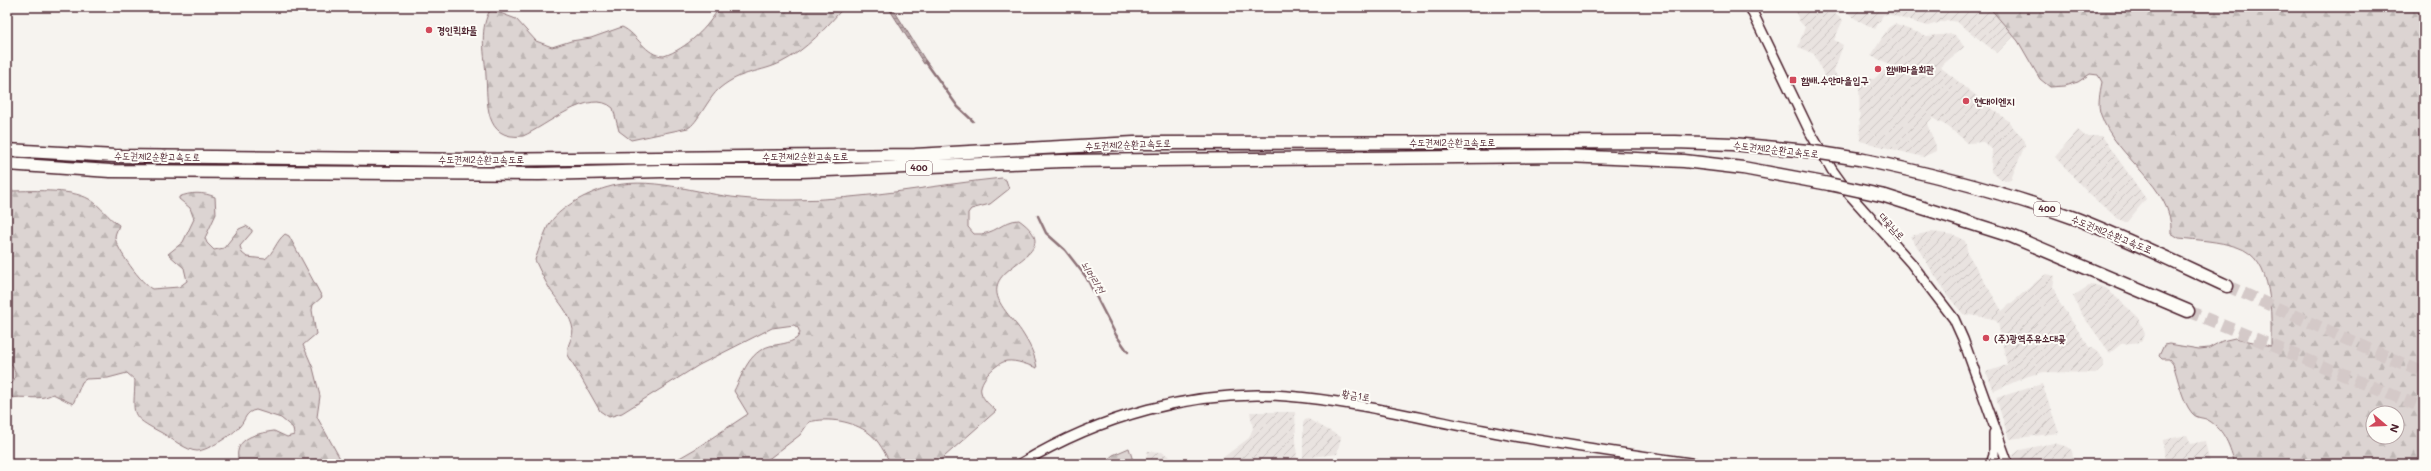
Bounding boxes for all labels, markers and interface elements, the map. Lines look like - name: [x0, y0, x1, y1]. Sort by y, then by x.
- place label: 경인퀵화물: [437, 23, 477, 37]
- marker: 경인퀵화물: [424, 25, 434, 35]
- place label: 함배마을회관: [1886, 62, 1934, 76]
- marker: 함배마을회관: [1873, 64, 1883, 74]
- place label: 함배.수안마을입구: [1801, 73, 1868, 87]
- marker: 함배.수안마을입구: [1788, 75, 1798, 85]
- place label: 현대이엔지: [1974, 94, 2014, 108]
- marker: 현대이엔지: [1961, 96, 1971, 106]
- street label: 수도권제2순환고속도로: [1409, 135, 1495, 149]
- street label: 수도권제2순환고속도로: [1085, 136, 1171, 152]
- street label: 수도권제2순환고속도로: [1732, 138, 1820, 160]
- street label: 수도권제2순환고속도로: [114, 148, 200, 164]
- street label: 수도권제2순환고속도로: [762, 149, 848, 163]
- street label: 수도권제2순환고속도로: [438, 152, 524, 166]
- road number: 400: [906, 161, 932, 175]
- road number: 400: [2034, 202, 2060, 216]
- street label: 대곶남로: [1876, 209, 1908, 243]
- street label: 수도권제2순환고속도로: [2069, 211, 2155, 257]
- water label: 뇌머리천: [1078, 258, 1110, 297]
- place label: (주)광역주유소대곶: [1994, 331, 2066, 345]
- marker: (주)광역주유소대곶: [1981, 333, 1991, 343]
- street label: 황금1로: [1341, 386, 1371, 404]
- north arrow: [2365, 405, 2405, 445]
- text: N: [2386, 422, 2403, 435]

